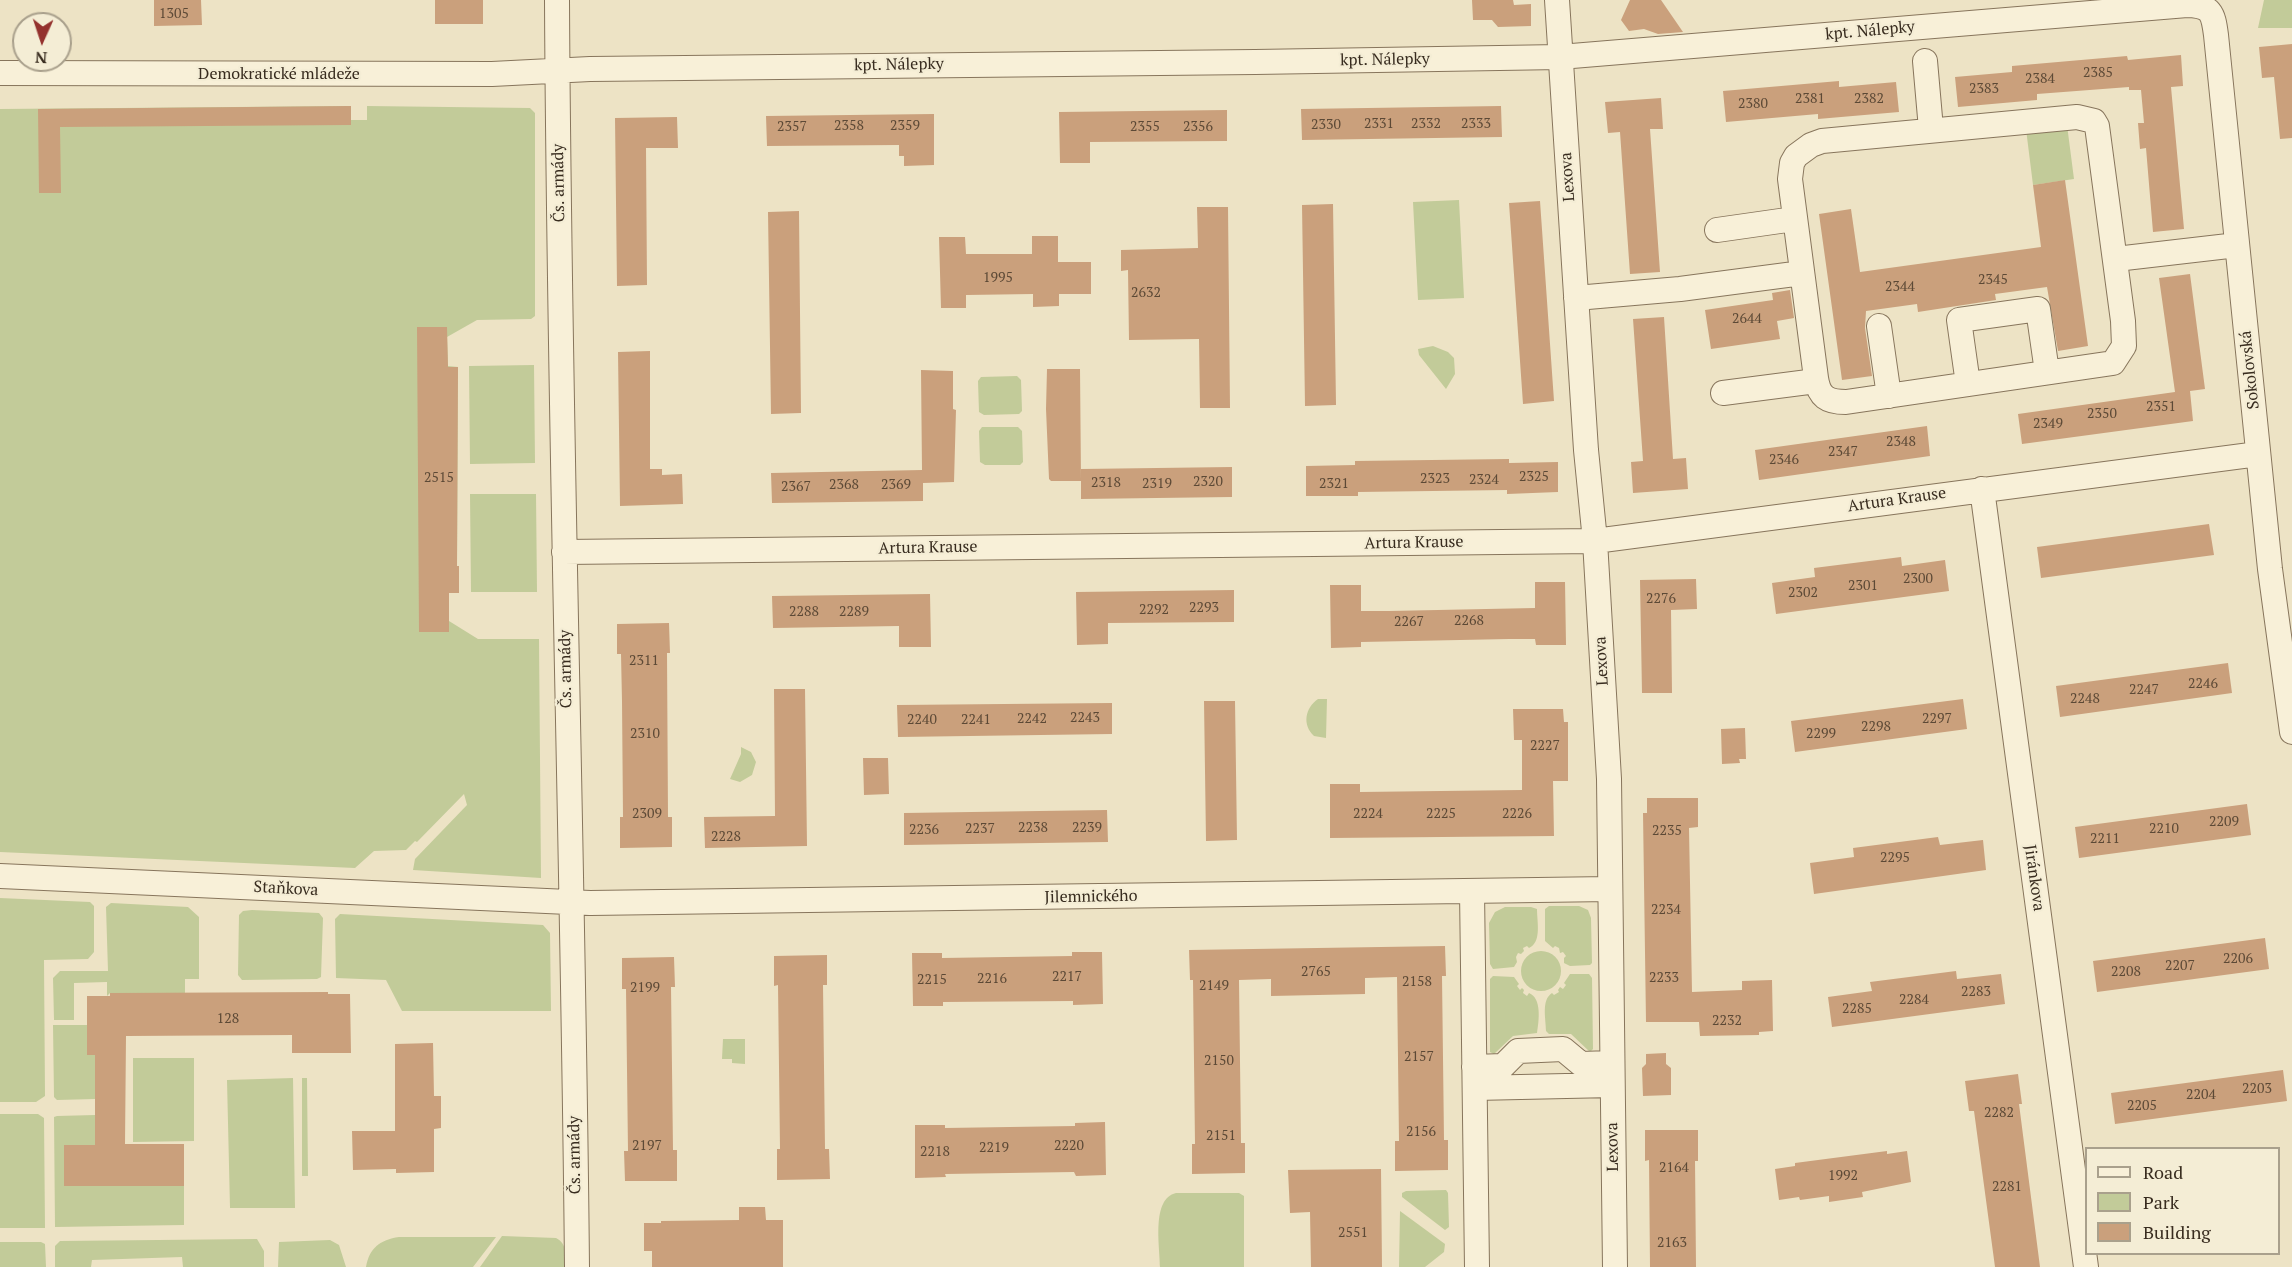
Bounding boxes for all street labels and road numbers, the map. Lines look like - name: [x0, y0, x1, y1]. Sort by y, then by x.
- street label: kpt. Nálepky: [1825, 18, 1915, 44]
- street label: kpt. Nálepky: [1340, 50, 1430, 70]
- street label: kpt. Nálepky: [854, 55, 944, 75]
- street label: Demokratické mládeže: [198, 64, 360, 84]
- street label: Čs. armády: [549, 144, 569, 222]
- street label: Lexova: [1557, 152, 1579, 202]
- street label: Sokolovská: [2236, 330, 2264, 410]
- street label: Artura Krause: [1847, 484, 1947, 516]
- street label: Artura Krause: [1364, 533, 1464, 553]
- street label: Artura Krause: [878, 538, 978, 558]
- street label: Čs. armády: [556, 630, 576, 708]
- street label: Lexova: [1591, 636, 1613, 686]
- street label: Jiránkova: [2020, 844, 2048, 912]
- street label: Staňkova: [253, 878, 319, 900]
- street label: Jilemnického: [1044, 887, 1138, 907]
- street label: Čs. armády: [565, 1116, 585, 1194]
- street label: Lexova: [1603, 1122, 1623, 1172]

